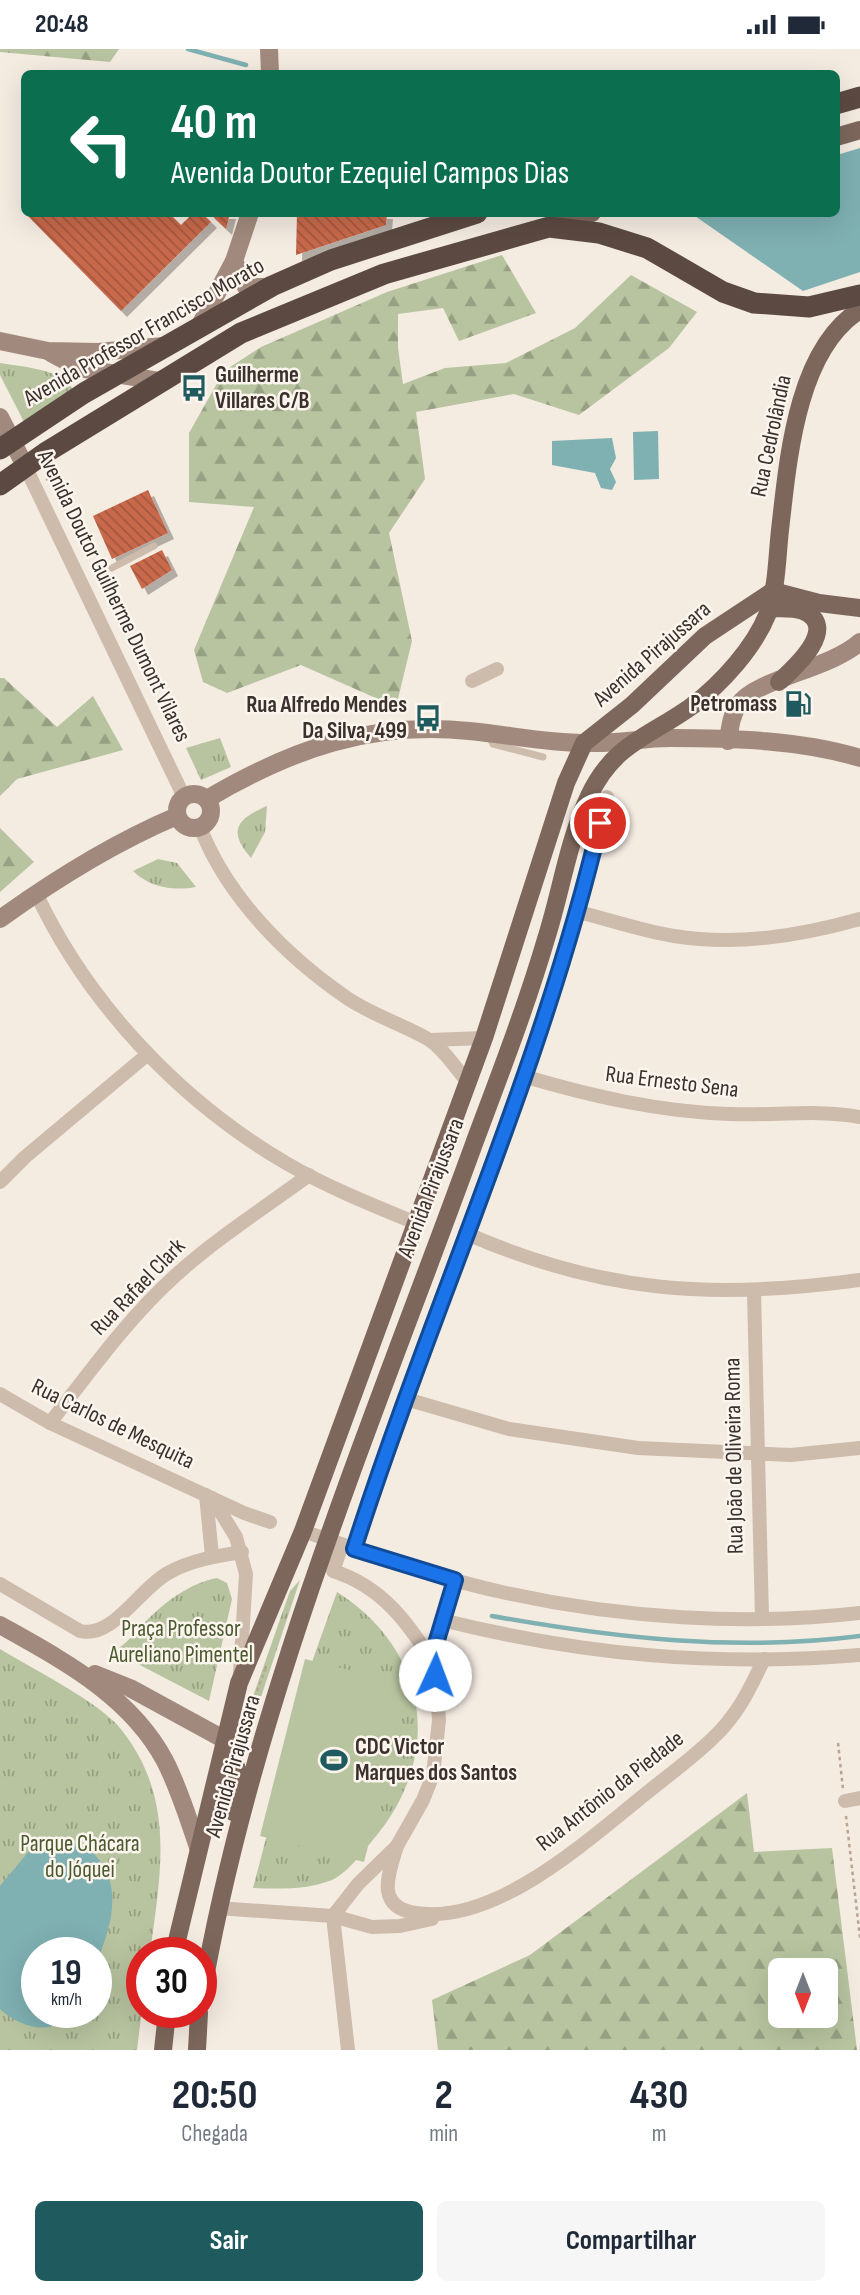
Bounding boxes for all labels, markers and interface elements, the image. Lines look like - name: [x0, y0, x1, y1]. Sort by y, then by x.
- text: 20:48: [35, 9, 89, 40]
- text: 40 m: [171, 94, 257, 153]
- icon: left: [56, 98, 147, 189]
- text: Avenida Doutor Ezequiel Campos Dias: [171, 154, 569, 193]
- street label: Avenida Professor Francisco Morato: [18, 252, 269, 413]
- place label: Guilherme Villares C/B: [215, 361, 310, 415]
- street label: Rua Cedrolândia: [744, 372, 798, 500]
- bus stop icon: Guilherme Villares C/B: [179, 373, 209, 403]
- street label: Avenida Doutor Guilherme Dumont Vilares: [31, 445, 197, 747]
- street label: Avenida Pirajussara: [587, 595, 717, 713]
- fuel station icon: Petromass: [783, 689, 813, 719]
- place label: Petromass: [690, 690, 777, 718]
- place label: Rua Alfredo Mendes Da Silva, 499: [246, 691, 407, 745]
- bus stop icon: Rua Alfredo Mendes Da Silva, 499: [413, 703, 443, 733]
- pin: [570, 793, 630, 853]
- icon: arrive: [581, 804, 619, 842]
- street label: Rua Ernesto Sena: [604, 1060, 740, 1104]
- street label: Avenida Pirajussara: [391, 1115, 470, 1262]
- street label: Rua Rafael Clark: [85, 1233, 191, 1341]
- street label: Rua João de Oliveira Roma: [718, 1358, 750, 1554]
- street label: Rua Carlos de Mesquita: [27, 1372, 199, 1476]
- park label: Praça Professor Aureliano Pimentel: [108, 1615, 253, 1669]
- position arrow: [398, 1638, 472, 1712]
- street label: Avenida Pirajussara: [199, 1692, 267, 1841]
- street label: Rua Antônio da Piedade: [531, 1725, 689, 1857]
- place label: CDC Victor Marques dos Santos: [355, 1733, 517, 1787]
- sports icon: CDC Victor Marques dos Santos: [319, 1745, 349, 1775]
- park label: Parque Chácara do Jóquei: [20, 1830, 140, 1884]
- speed limit sign: 30: [126, 1937, 217, 2028]
- text: 19: [51, 1952, 82, 1995]
- north arrow: [768, 1958, 838, 2028]
- map controls: [768, 1958, 838, 2028]
- text: km/h: [51, 1989, 82, 2010]
- text: 20:50: [172, 2070, 257, 2121]
- text: 2: [434, 2070, 453, 2121]
- text: 430: [630, 2070, 688, 2121]
- text: Chegada: [181, 2120, 248, 2148]
- text: min: [429, 2120, 458, 2148]
- text: m: [652, 2120, 666, 2148]
- button: Sair: [35, 2201, 423, 2281]
- button: Compartilhar: [437, 2201, 825, 2281]

